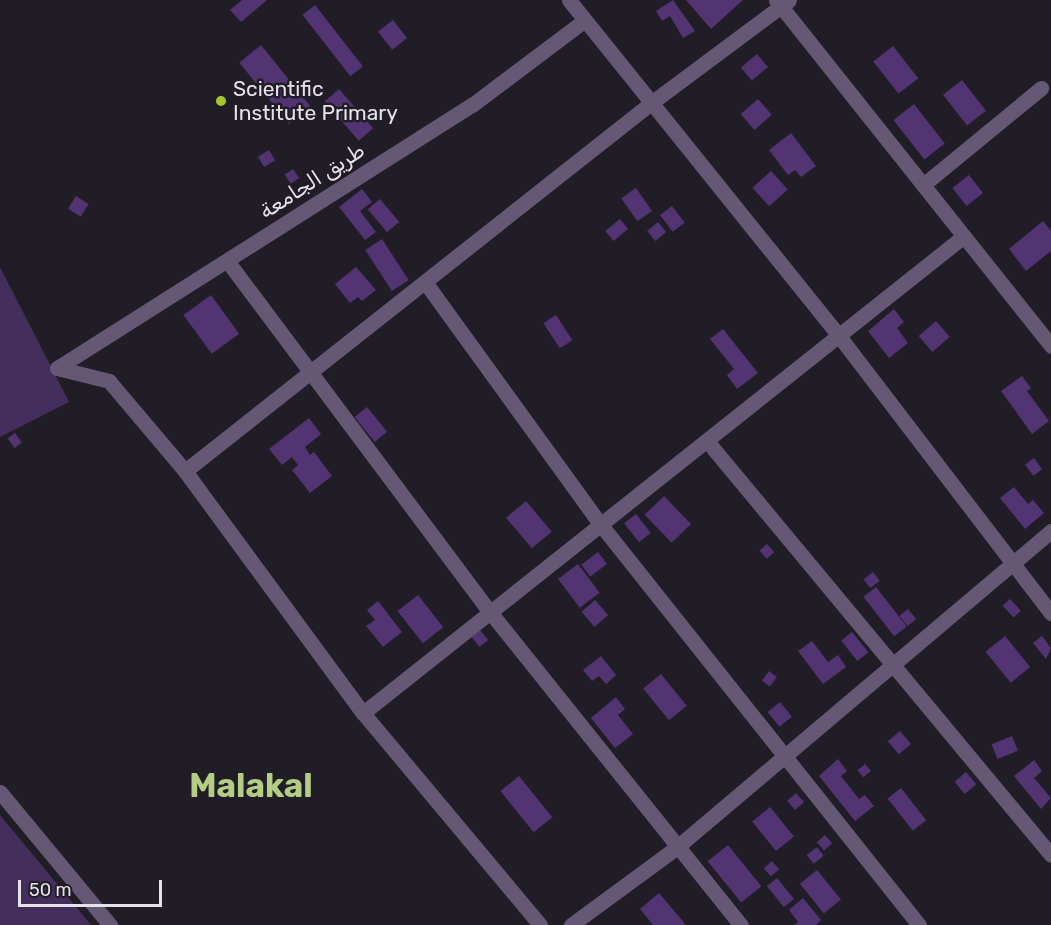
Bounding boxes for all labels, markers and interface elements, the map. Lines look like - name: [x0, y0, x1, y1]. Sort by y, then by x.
- place label: Scientific Institute Primary: [233, 76, 398, 126]
- marker: Scientific Institute Primary: [214, 94, 228, 108]
- street label: طريق الجامعة: [255, 138, 369, 224]
- district label: Malakal: [189, 766, 313, 806]
- scale bar: [21, 868, 165, 906]
- text: 50 m: [29, 879, 72, 901]

